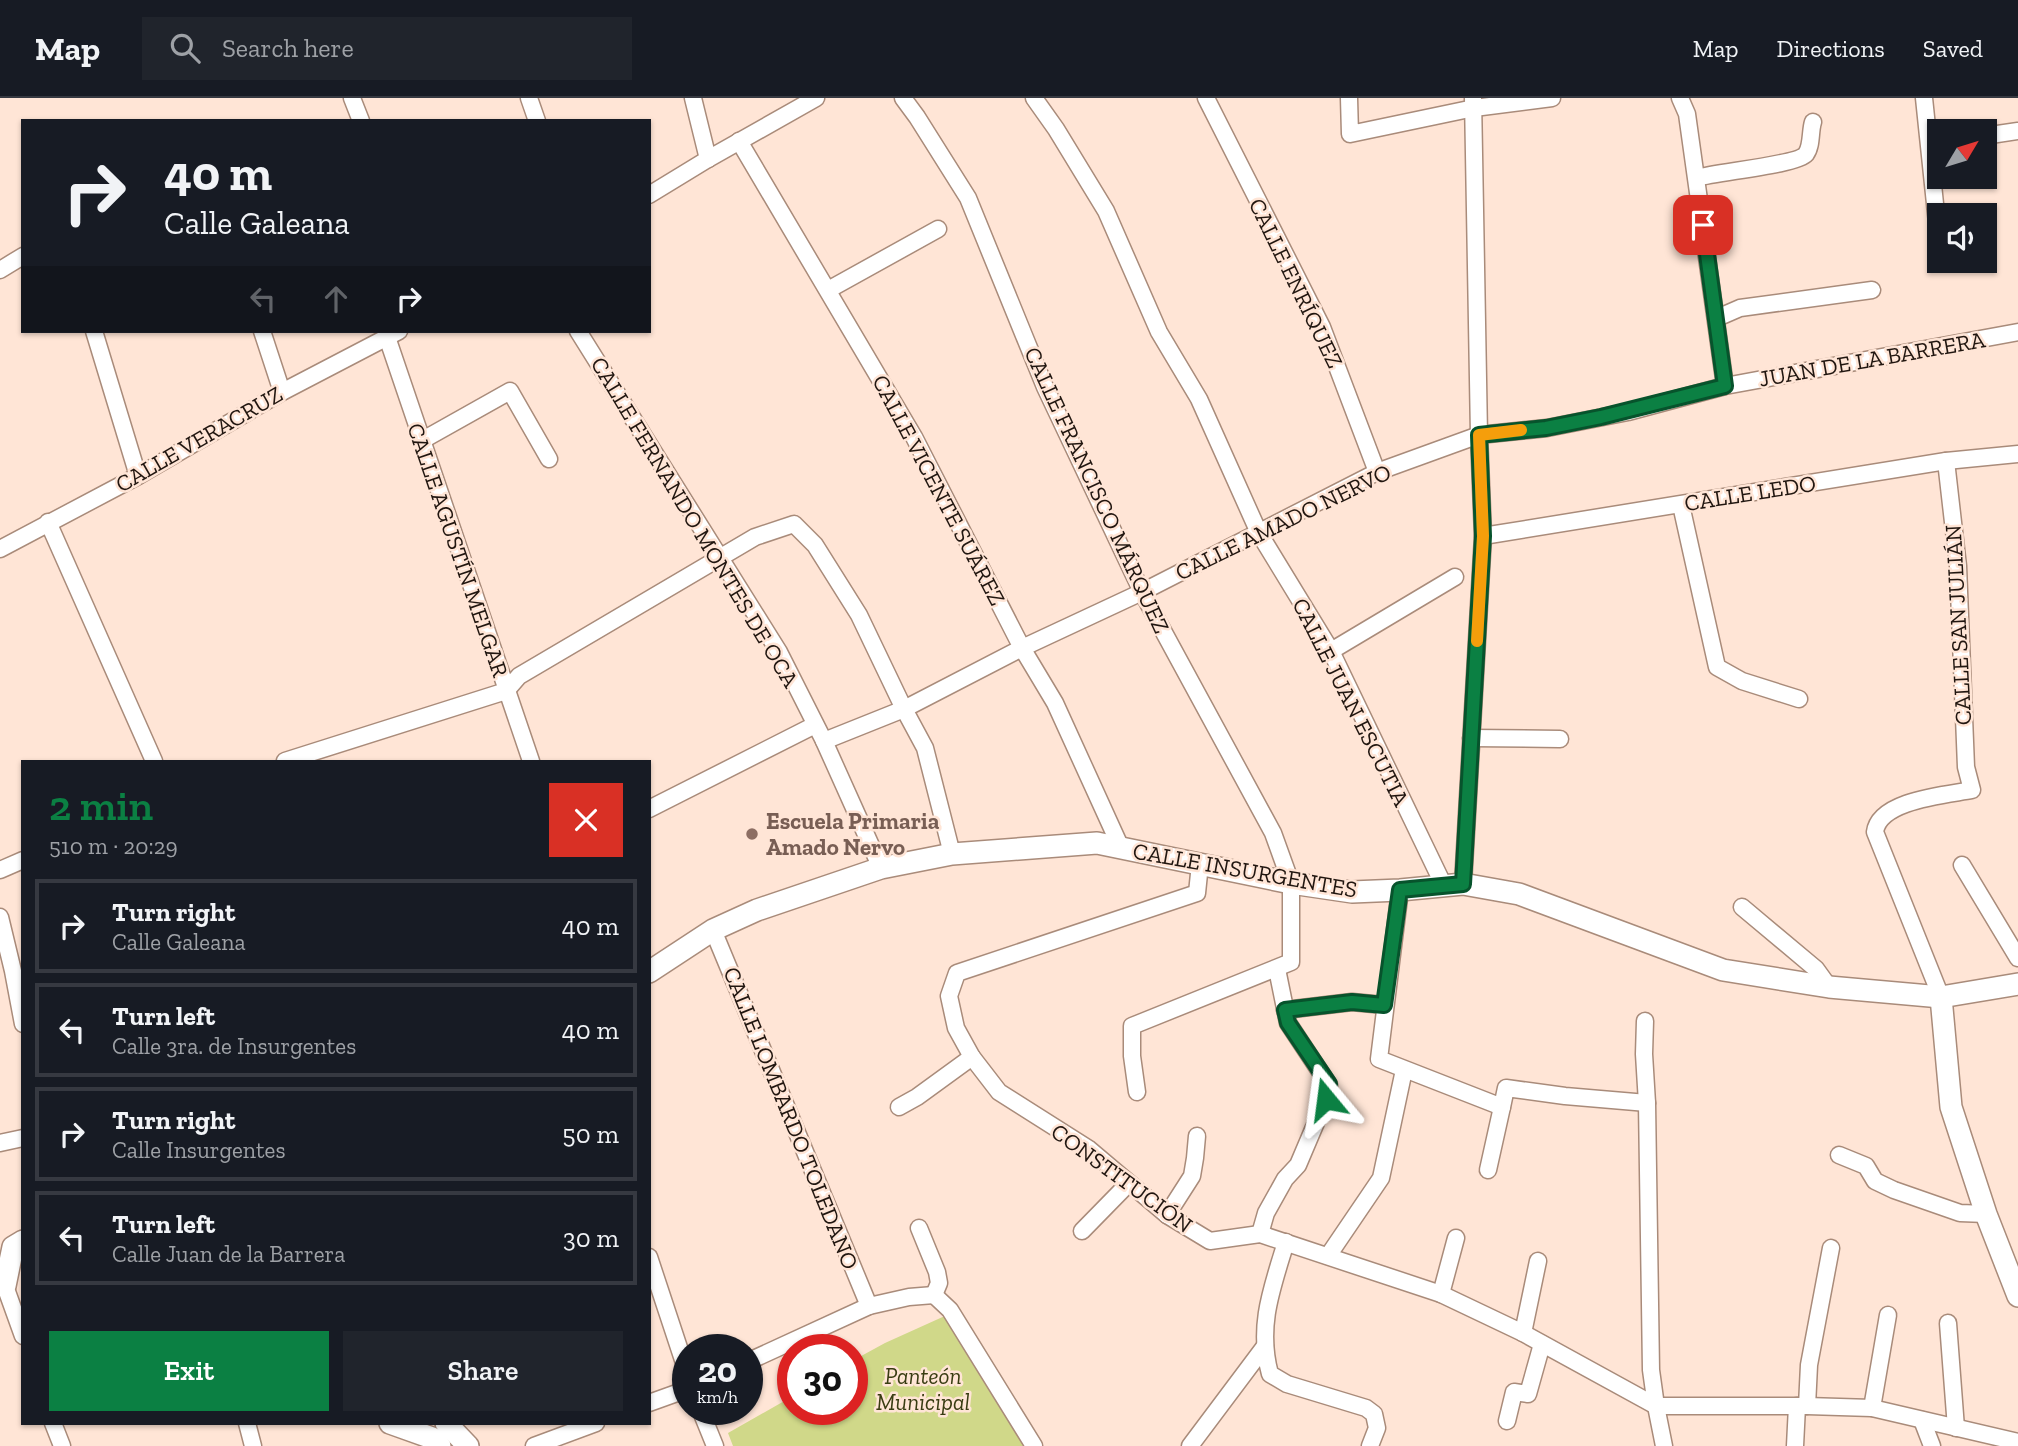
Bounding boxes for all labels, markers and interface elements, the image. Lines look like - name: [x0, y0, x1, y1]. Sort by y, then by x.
- search box: [142, 17, 632, 80]
- text: Map: [35, 29, 100, 68]
- icon: search: [166, 29, 204, 67]
- text: Search here: [222, 32, 354, 64]
- text: Map: [1693, 34, 1739, 63]
- text: Directions: [1777, 34, 1885, 63]
- text: Saved: [1923, 34, 1983, 63]
- north arrow: [1927, 119, 1997, 189]
- map controls: [1927, 119, 1997, 273]
- text: 40 m: [164, 144, 272, 203]
- icon: right: [49, 147, 140, 238]
- street label: CALLE ENRÍQUEZ: [1243, 194, 1349, 372]
- pin: [1673, 195, 1733, 255]
- button: sound: [1927, 203, 1997, 273]
- text: Calle Galeana: [164, 204, 350, 242]
- icon: arrive: [1684, 206, 1722, 244]
- icon: left: [244, 280, 282, 318]
- icon: ahead: [317, 280, 355, 318]
- icon: right: [390, 280, 428, 318]
- street label: JUAN DE LA BARRERA: [1757, 325, 1988, 393]
- street label: CALLE FRANCISCO MÁRQUEZ: [1018, 342, 1176, 638]
- street label: CALLE FERNANDO MONTES DE OCA: [585, 352, 806, 693]
- street label: CALLE VICENTE SUÁREZ: [866, 370, 1012, 610]
- street label: CALLE VERACRUZ: [110, 380, 288, 498]
- street label: CALLE AGUSTÍN MELGAR: [401, 419, 515, 681]
- street label: CALLE AMADO NERVO: [1171, 458, 1395, 586]
- street label: CALLE LEDO: [1682, 469, 1818, 517]
- street label: CALLE SAN JULIÁN: [1939, 524, 1977, 726]
- street label: CALLE JUAN ESCUTIA: [1286, 593, 1416, 812]
- text: 2 min: [49, 780, 153, 831]
- button: close: [549, 783, 623, 857]
- place label: Escuela Primaria Amado Nervo: [766, 807, 940, 861]
- marker: Escuela Primaria Amado Nervo: [744, 826, 760, 842]
- text: 510 m · 20:29: [49, 832, 178, 860]
- street label: CALLE INSURGENTES: [1131, 836, 1359, 904]
- text: Turn right: [112, 896, 235, 928]
- icon: right: [53, 907, 91, 945]
- text: 40 m: [562, 910, 619, 942]
- text: Calle Galeana: [112, 928, 246, 956]
- street label: CALLE LOMBARDO TOLEDANO: [717, 963, 865, 1273]
- text: Turn left: [112, 1000, 215, 1032]
- icon: left: [53, 1011, 91, 1049]
- text: 40 m: [562, 1014, 619, 1046]
- text: Calle 3ra. de Insurgentes: [112, 1032, 356, 1060]
- position arrow: [1289, 1062, 1363, 1136]
- text: Turn right: [112, 1104, 235, 1136]
- icon: right: [53, 1115, 91, 1153]
- street label: CONSTITUCIÓN: [1046, 1117, 1198, 1239]
- text: 50 m: [562, 1118, 619, 1150]
- text: Calle Insurgentes: [112, 1136, 285, 1164]
- text: Turn left: [112, 1208, 215, 1240]
- icon: left: [53, 1219, 91, 1257]
- text: 30 m: [563, 1222, 619, 1254]
- text: Calle Juan de la Barrera: [112, 1240, 345, 1268]
- button: Exit: [49, 1331, 329, 1411]
- button: Share: [343, 1331, 623, 1411]
- speed limit sign: 30: [777, 1334, 868, 1425]
- text: 20: [698, 1349, 737, 1391]
- park label: Panteón Municipal: [876, 1362, 970, 1416]
- text: km/h: [697, 1386, 738, 1408]

